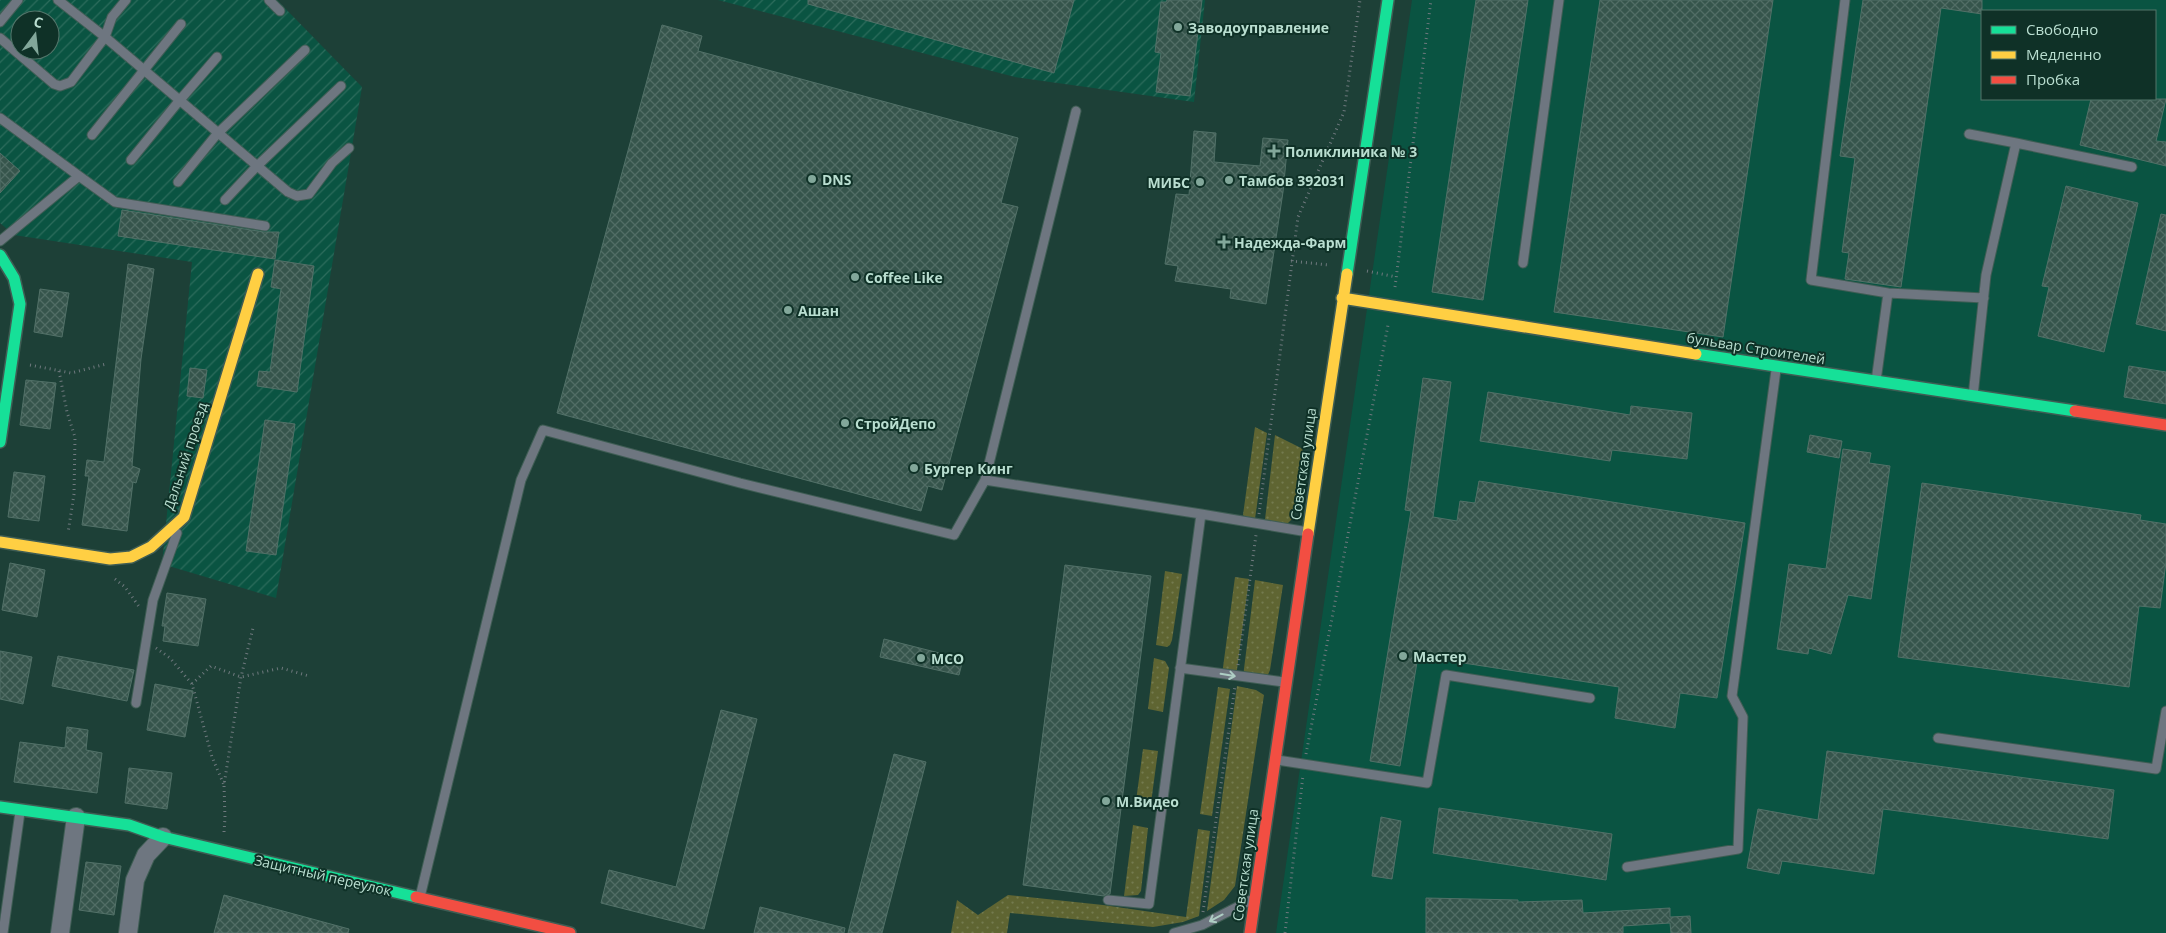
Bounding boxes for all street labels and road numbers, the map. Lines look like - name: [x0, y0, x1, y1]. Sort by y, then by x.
- street label: бульвар Строителей: [1685, 328, 1827, 368]
- street label: Дальний проезд: [159, 400, 211, 512]
- street label: Советская улица: [1286, 407, 1320, 521]
- street label: Советская улица: [1228, 808, 1262, 922]
- street label: Защитный переулок: [253, 850, 394, 900]

